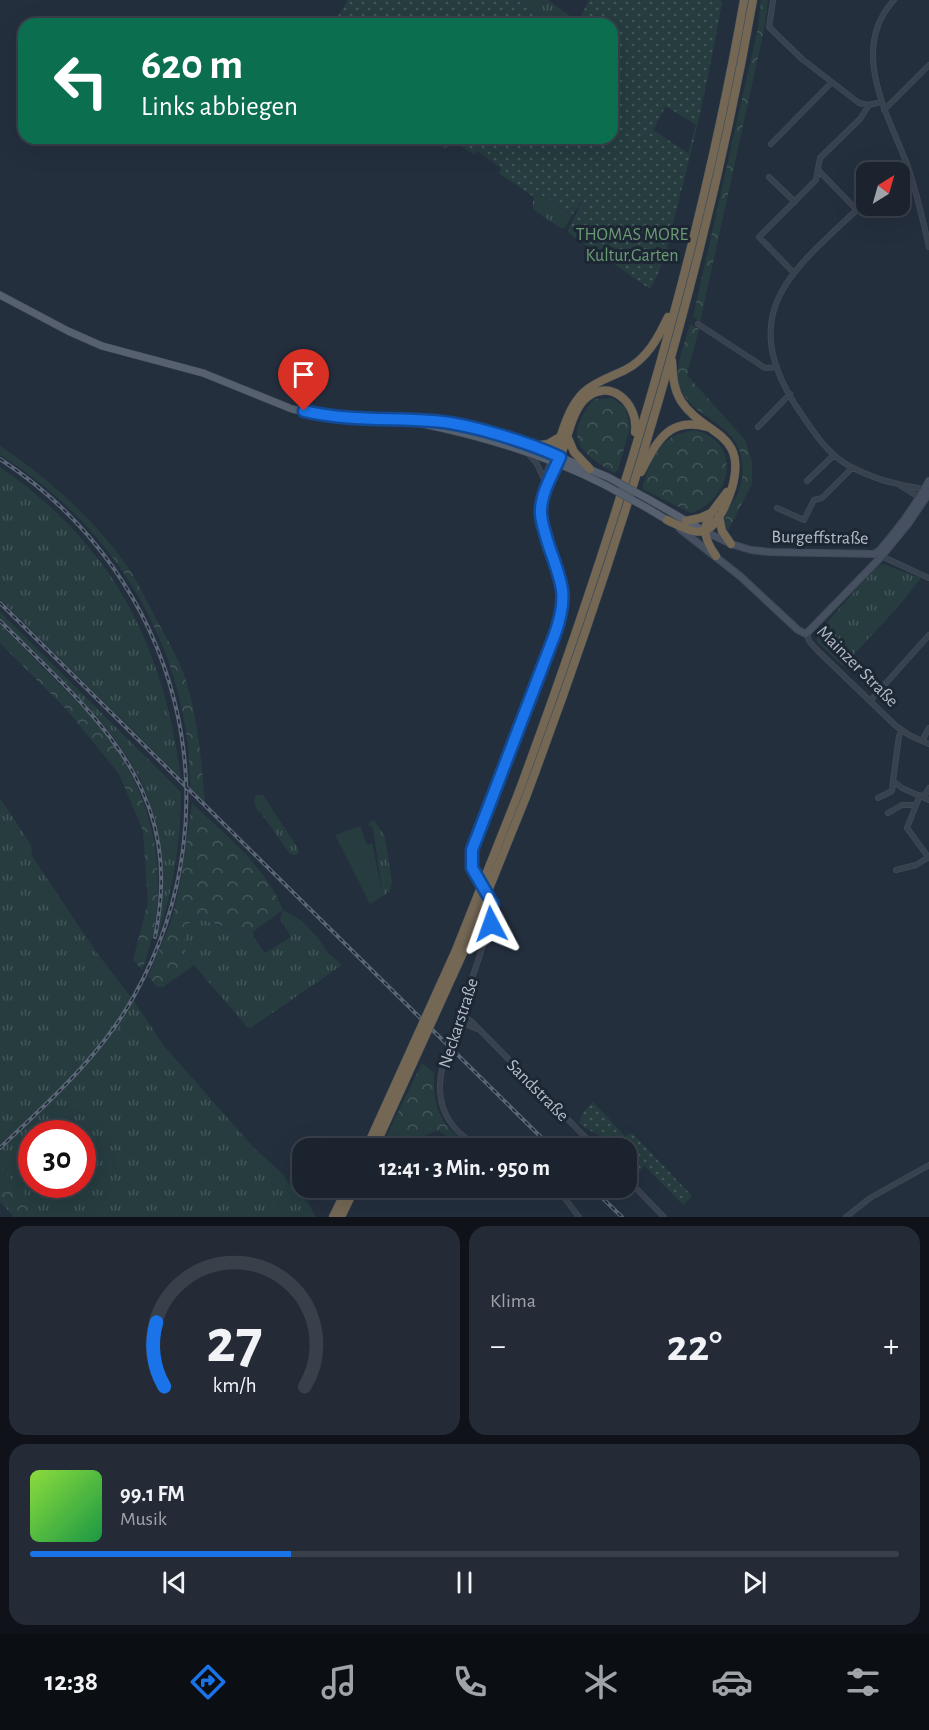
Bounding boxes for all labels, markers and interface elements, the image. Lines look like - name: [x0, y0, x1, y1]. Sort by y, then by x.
- icon: left: [42, 42, 120, 120]
- text: 620 m: [141, 44, 243, 86]
- text: Links abbiegen: [141, 93, 298, 120]
- north arrow: [856, 162, 910, 216]
- map controls: [856, 162, 910, 216]
- park label: THOMAS MORE Kultur.Garten: [576, 226, 689, 265]
- pin: [278, 349, 329, 411]
- icon: arrive: [287, 358, 320, 391]
- street label: Burgeffstraße: [771, 528, 869, 548]
- street label: Mainzer Straße: [813, 623, 901, 711]
- position arrow: [459, 892, 523, 956]
- street label: Neckarstraße: [436, 976, 482, 1071]
- street label: Sandstraße: [503, 1056, 572, 1125]
- speed limit sign: 30: [18, 1120, 96, 1198]
- text: 12:41 · 3 Min. · 950 m: [379, 1157, 550, 1179]
- text: Klima: [490, 1291, 536, 1311]
- text: 27: [206, 1311, 263, 1373]
- text: 22°: [667, 1324, 722, 1369]
- text: −: [490, 1330, 506, 1363]
- text: +: [883, 1330, 899, 1363]
- text: km/h: [212, 1376, 257, 1397]
- text: 99.1 FM: [120, 1483, 185, 1505]
- text: Musik: [120, 1509, 167, 1529]
- icon: previous: [158, 1566, 191, 1599]
- icon: pause: [448, 1566, 481, 1599]
- icon: next: [738, 1566, 771, 1599]
- icon: directions: [187, 1661, 229, 1703]
- icon: music: [318, 1661, 360, 1703]
- icon: phone: [449, 1661, 491, 1703]
- icon: climate: [580, 1661, 622, 1703]
- icon: car: [711, 1661, 753, 1703]
- icon: filters: [842, 1661, 884, 1703]
- text: 12:38: [45, 1668, 98, 1695]

